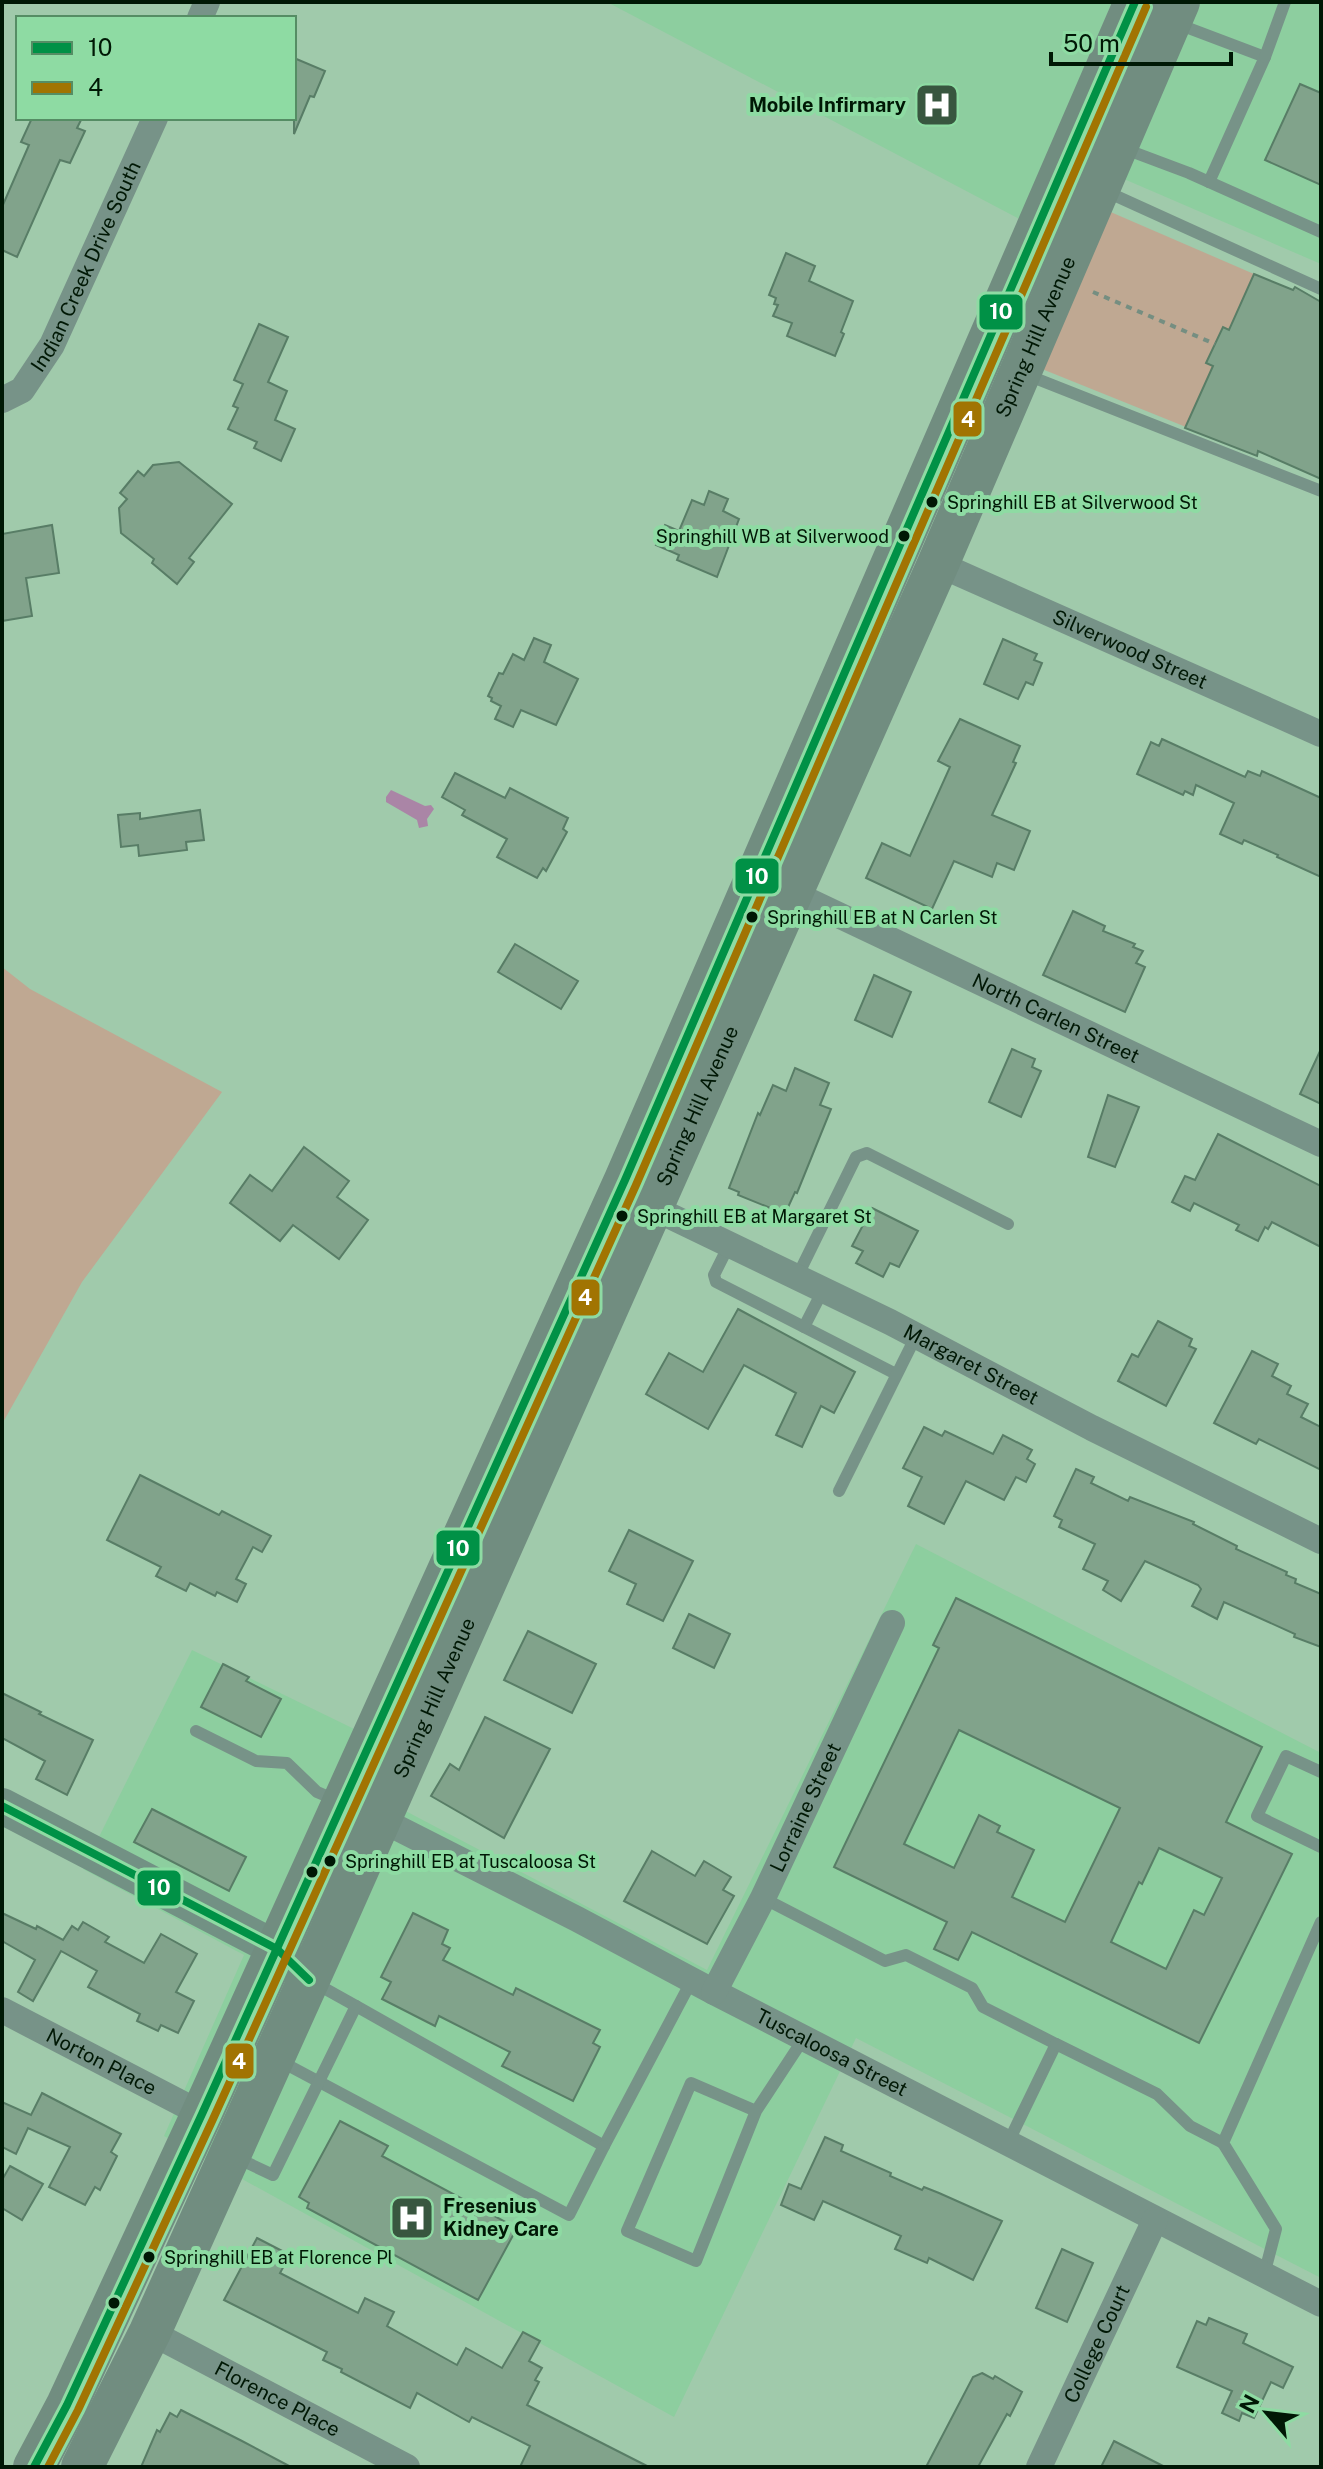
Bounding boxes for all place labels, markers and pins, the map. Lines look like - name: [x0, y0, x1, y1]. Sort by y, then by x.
- hospital icon: Mobile Infirmary: [913, 81, 961, 129]
- place label: Mobile Infirmary: [749, 93, 906, 117]
- place label: Springhill EB at Silverwood St: [947, 492, 1198, 513]
- marker: Springhill EB at Silverwood St: [924, 494, 940, 510]
- place label: Springhill WB at Silverwood: [656, 526, 889, 547]
- marker: Springhill WB at Silverwood: [896, 528, 912, 544]
- place label: Springhill EB at N Carlen St: [767, 907, 998, 928]
- marker: Springhill EB at N Carlen St: [744, 909, 760, 925]
- place label: Springhill EB at Margaret St: [637, 1206, 872, 1227]
- marker: Springhill EB at Margaret St: [614, 1208, 630, 1224]
- place label: Springhill EB at Tuscaloosa St: [345, 1851, 596, 1872]
- marker: Springhill EB at Tuscaloosa St: [322, 1853, 338, 1869]
- unlabelled marker: [304, 1864, 320, 1880]
- hospital icon: Fresenius Kidney Care: [388, 2194, 436, 2242]
- place label: Fresenius Kidney Care: [443, 2194, 559, 2241]
- place label: Springhill EB at Florence Pl: [164, 2247, 393, 2268]
- marker: Springhill EB at Florence Pl: [141, 2249, 157, 2265]
- unlabelled marker: [106, 2295, 122, 2311]

